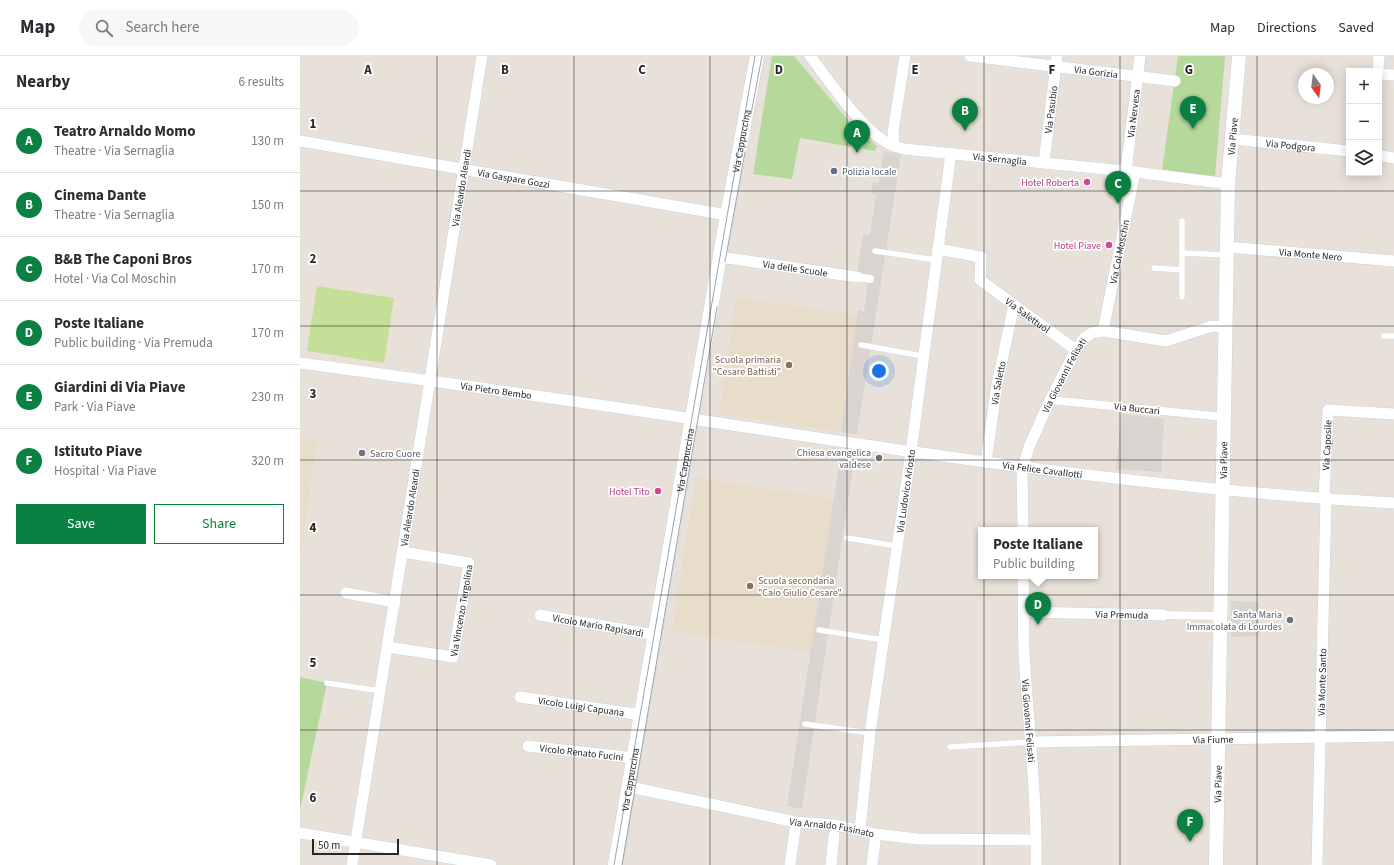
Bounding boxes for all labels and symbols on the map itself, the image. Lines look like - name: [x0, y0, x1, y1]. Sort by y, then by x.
- text: A: [363, 61, 372, 79]
- text: B: [501, 61, 509, 79]
- text: C: [638, 61, 646, 79]
- text: D: [775, 61, 783, 79]
- text: E: [911, 61, 919, 79]
- text: F: [1049, 61, 1056, 79]
- text: G: [1185, 61, 1193, 79]
- street label: Via Gorizia: [1073, 63, 1119, 82]
- north arrow: [1298, 68, 1334, 104]
- street label: Via Pasubio: [1042, 85, 1061, 134]
- street label: Via Nervesa: [1124, 89, 1144, 139]
- pin: E: [1180, 96, 1206, 129]
- pin: B: [952, 98, 978, 131]
- street label: Via Cappuccina: [729, 108, 755, 174]
- text: 1: [310, 115, 317, 133]
- street label: Via Piave: [1225, 117, 1242, 156]
- pin: A: [844, 120, 870, 153]
- street label: Via Podgora: [1265, 137, 1316, 156]
- street label: Via Aleardo Aleardi: [449, 148, 475, 228]
- street label: Via Sernaglia: [972, 150, 1027, 169]
- place label: Polizia locale: [842, 165, 897, 179]
- street label: Via Gaspare Gozzi: [476, 166, 551, 192]
- marker: Polizia locale: [829, 166, 839, 176]
- pin: C: [1105, 171, 1131, 204]
- place label: Hotel Roberta: [1021, 176, 1079, 190]
- marker: Hotel Roberta: [1082, 177, 1092, 187]
- street label: Via Col Moschin: [1107, 218, 1133, 285]
- place label: Hotel Piave: [1054, 239, 1101, 253]
- marker: Hotel Piave: [1104, 240, 1114, 250]
- street label: Via Monte Nero: [1278, 245, 1343, 265]
- text: 2: [310, 250, 317, 268]
- street label: Via delle Scuole: [762, 257, 829, 281]
- street label: Via Salettuol: [1002, 295, 1053, 337]
- street label: Via Giovanni Felisati: [1039, 335, 1090, 415]
- place label: Scuola primaria "Cesare Battisti": [713, 353, 781, 379]
- marker: Scuola primaria "Cesare Battisti": [784, 360, 794, 370]
- street label: Via Saletto: [988, 360, 1010, 406]
- your location: [869, 361, 889, 381]
- street label: Via Pietro Bembo: [459, 379, 533, 403]
- text: 3: [310, 385, 317, 403]
- street label: Via Buccari: [1113, 400, 1160, 418]
- street label: Via Caposile: [1319, 419, 1336, 471]
- street label: Via Cappuccina: [673, 427, 698, 493]
- street label: Via Piave: [1217, 441, 1231, 479]
- place label: Chiesa evangelica valdese: [797, 446, 871, 472]
- place label: Sacro Cuore: [370, 447, 421, 461]
- marker: Sacro Cuore: [357, 448, 367, 458]
- street label: Via Ludovico Ariosto: [893, 449, 919, 534]
- marker: Chiesa evangelica valdese: [874, 453, 884, 463]
- street label: Via Felice Cavallotti: [1001, 458, 1083, 482]
- street label: Via Aleardo Aleardi: [397, 468, 424, 547]
- place label: Hotel Tito: [609, 485, 650, 499]
- marker: Hotel Tito: [653, 486, 663, 496]
- text: 4: [310, 519, 317, 537]
- street label: Via Vincenzo Tergolina: [447, 564, 477, 658]
- place label: Scuola secondaria "Caio Giulio Cesare": [758, 574, 842, 600]
- marker: Scuola secondaria "Caio Giulio Cesare": [745, 581, 755, 591]
- pin: D: [1025, 592, 1051, 625]
- street label: Via Premuda: [1095, 608, 1149, 623]
- place label: Santa Maria Immacolata di Lourdes: [1187, 608, 1282, 634]
- street label: Vicolo Mario Rapisardi: [551, 611, 645, 641]
- marker: Santa Maria Immacolata di Lourdes: [1285, 615, 1295, 625]
- street label: Via Monte Santo: [1315, 648, 1330, 716]
- text: 5: [310, 654, 317, 672]
- street label: Via Giovanni Felisati: [1018, 679, 1038, 763]
- street label: Vicolo Luigi Capuana: [537, 694, 625, 720]
- street label: Via Fiume: [1192, 733, 1234, 747]
- street label: Vicolo Renato Fucini: [539, 741, 624, 765]
- street label: Via Cappuccina: [618, 747, 643, 812]
- street label: Via Piave: [1211, 765, 1226, 803]
- text: 6: [310, 789, 317, 807]
- pin: F: [1177, 809, 1203, 842]
- street label: Via Arnaldo Fusinato: [788, 815, 875, 841]
- scale bar: [312, 837, 399, 856]

